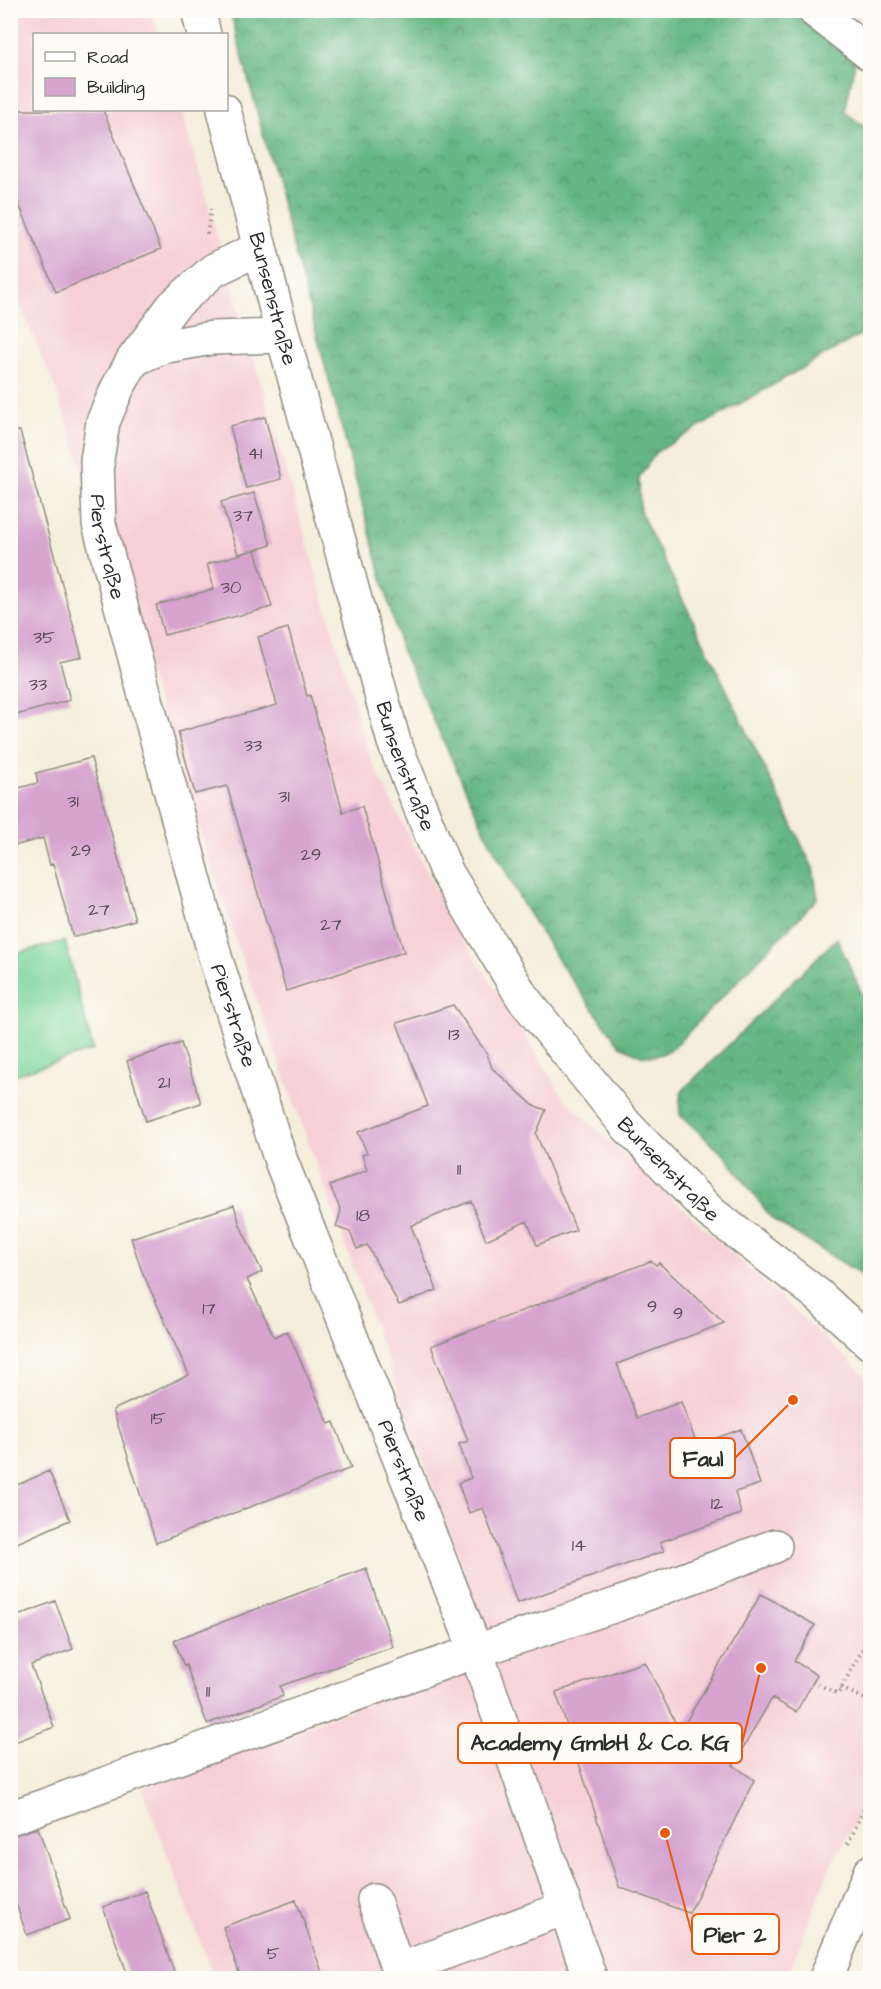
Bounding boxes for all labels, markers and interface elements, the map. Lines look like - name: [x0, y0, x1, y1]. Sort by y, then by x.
- legend: [33, 33, 228, 111]
- text: Road: [87, 45, 128, 70]
- text: Building: [87, 75, 145, 101]
- street label: Bunsenstraße: [242, 229, 305, 368]
- house number: 41: [248, 441, 262, 466]
- street label: Pierstraße: [84, 494, 133, 602]
- house number: 37: [233, 503, 253, 528]
- house number: 30: [221, 575, 241, 600]
- house number: 35: [33, 625, 55, 650]
- house number: 33: [29, 672, 47, 697]
- street label: Bunsenstraße: [369, 698, 443, 835]
- house number: 33: [244, 733, 262, 758]
- house number: 31: [278, 784, 290, 809]
- house number: 31: [67, 789, 79, 814]
- house number: 29: [71, 838, 91, 863]
- house number: 29: [301, 842, 321, 867]
- house number: 27: [88, 897, 110, 922]
- house number: 27: [320, 912, 342, 937]
- street label: Pierstraße: [204, 960, 264, 1071]
- house number: 13: [448, 1022, 460, 1047]
- house number: 21: [158, 1070, 170, 1095]
- street label: Bunsenstraße: [611, 1110, 726, 1229]
- house number: 11: [457, 1157, 461, 1182]
- house number: 18: [356, 1203, 370, 1228]
- house number: 9: [647, 1294, 657, 1319]
- house number: 17: [202, 1296, 216, 1321]
- house number: 9: [673, 1301, 683, 1326]
- house number: 15: [150, 1406, 166, 1431]
- street label: Pierstraße: [371, 1415, 437, 1526]
- callout: Faul: [670, 1438, 735, 1478]
- text: Faul: [682, 1444, 724, 1475]
- house number: 12: [711, 1491, 724, 1516]
- house number: 14: [572, 1533, 586, 1558]
- house number: 11: [206, 1679, 210, 1704]
- callout: Academy GmbH & Co. KG: [458, 1723, 742, 1763]
- text: Academy GmbH & Co. KG: [470, 1728, 730, 1761]
- callout: Pier 2: [692, 1914, 779, 1954]
- text: Pier 2: [704, 1920, 767, 1951]
- house number: 5: [267, 1941, 280, 1966]

